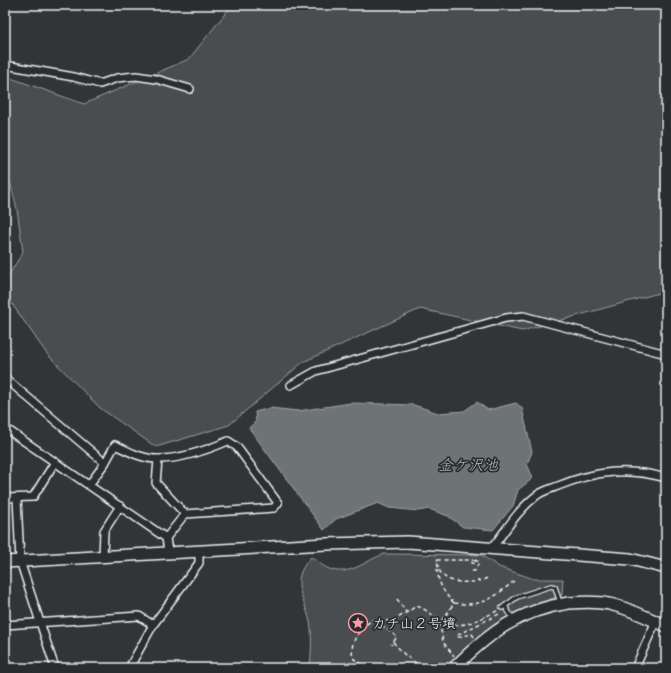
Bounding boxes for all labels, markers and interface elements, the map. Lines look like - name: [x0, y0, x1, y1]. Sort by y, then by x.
- water label: 金ケ沢池: [438, 456, 499, 476]
- place icon: カチ山２号墳: [347, 612, 369, 634]
- place label: カチ山２号墳: [372, 615, 456, 633]

